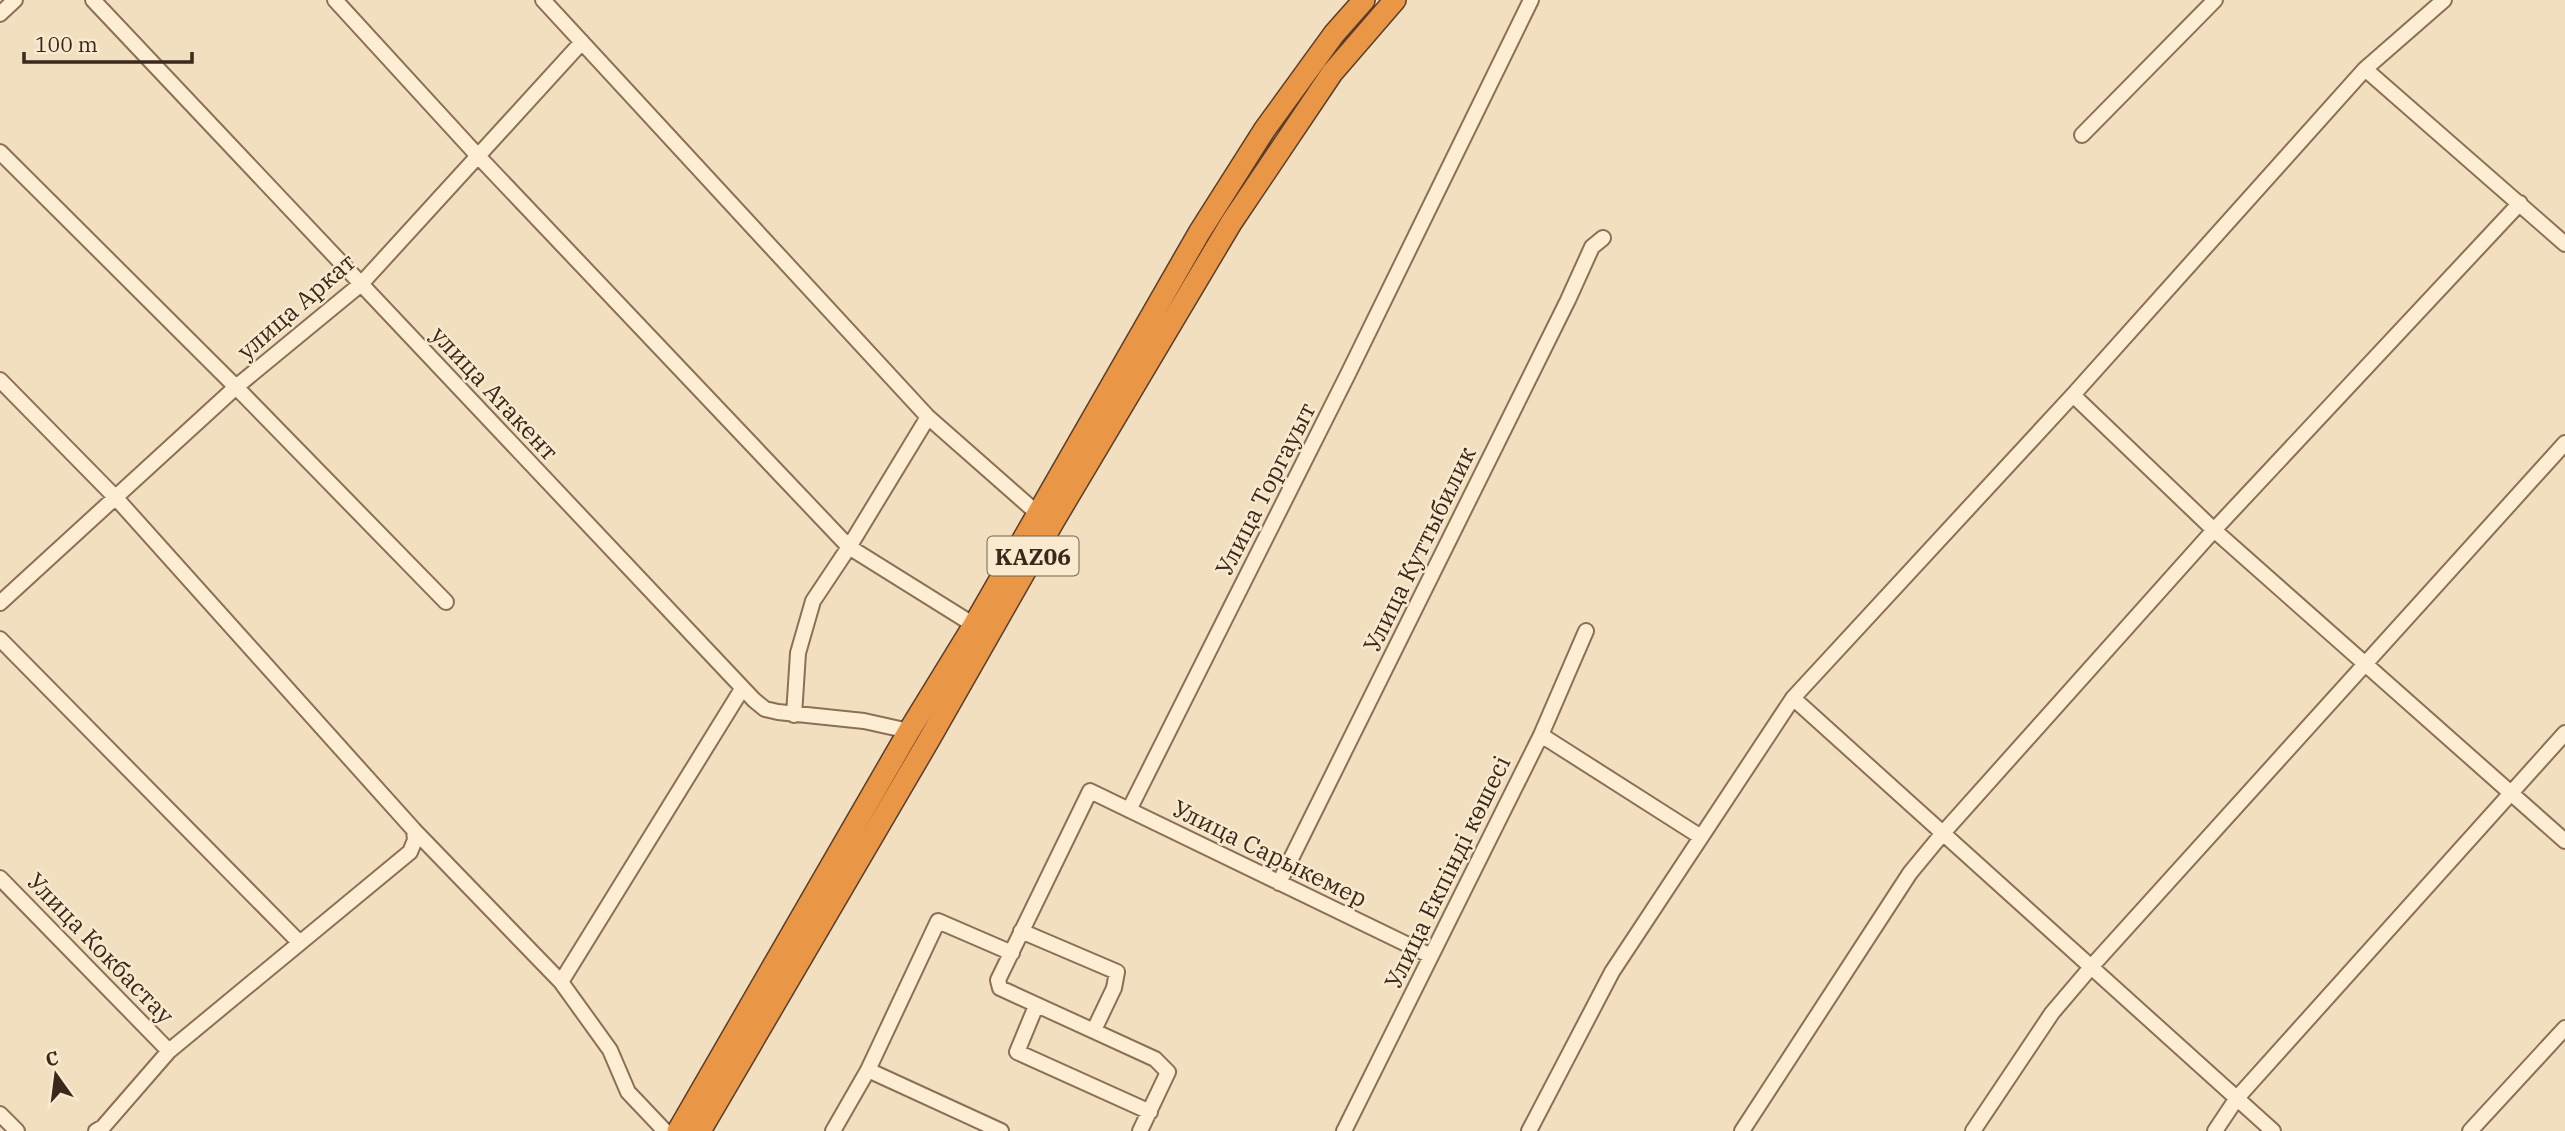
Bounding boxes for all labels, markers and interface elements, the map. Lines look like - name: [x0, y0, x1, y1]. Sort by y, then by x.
- scale bar: [24, 21, 192, 65]
- text: 100 m: [35, 30, 98, 58]
- street label: улица Аркат: [230, 246, 362, 366]
- street label: улица Атакент: [424, 319, 566, 467]
- street label: Улица Торгауыт: [1208, 397, 1322, 581]
- street label: Улица Куттыбилик: [1355, 441, 1483, 657]
- road number: KАZ06: [988, 536, 1078, 576]
- street label: Улица Екпінді көшесі: [1377, 750, 1517, 994]
- street label: Улица Сарыкемер: [1167, 792, 1373, 914]
- street label: Улица Кокбастау: [21, 865, 182, 1031]
- north arrow: [21, 1040, 91, 1110]
- text: С: [43, 1045, 61, 1072]

